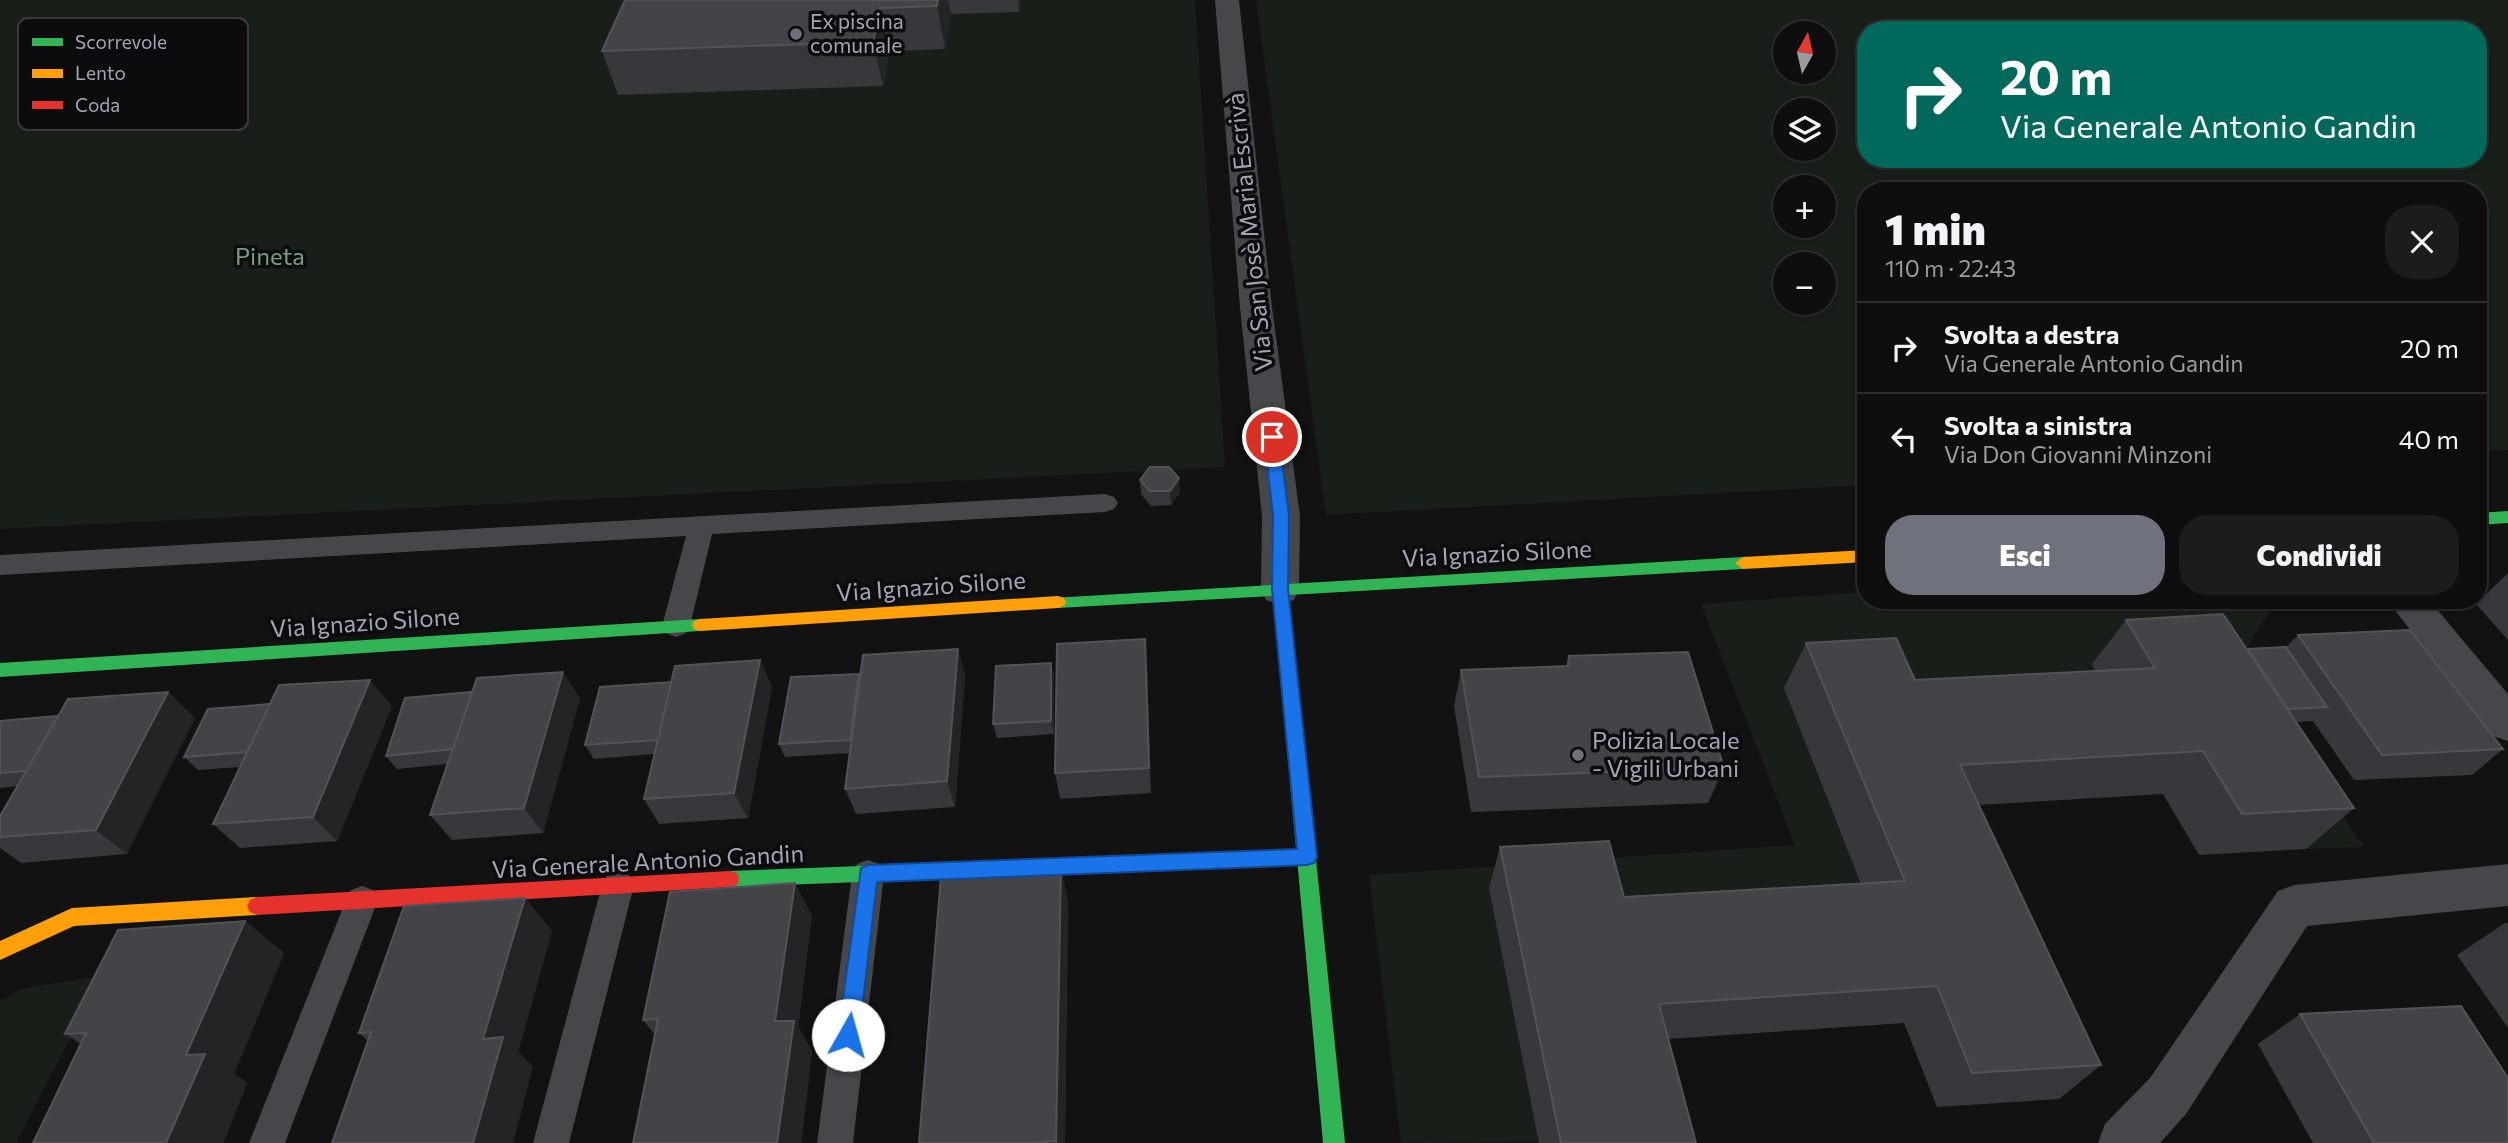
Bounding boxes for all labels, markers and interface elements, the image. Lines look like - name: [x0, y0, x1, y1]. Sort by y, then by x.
- place label: Ex piscina comunale: [810, 8, 904, 57]
- legend: [18, 18, 248, 130]
- north arrow: [1773, 21, 1836, 84]
- map controls: [1773, 21, 1836, 315]
- marker: Ex piscina comunale: [788, 26, 804, 42]
- text: Scorrevole: [75, 30, 167, 53]
- text: 20 m: [2000, 45, 2112, 105]
- icon: right: [1885, 49, 1976, 140]
- text: Lento: [75, 61, 126, 84]
- street label: Via San Josè Maria Escrivà: [1219, 92, 1278, 373]
- text: Coda: [75, 93, 120, 116]
- button: layers: [1773, 98, 1836, 161]
- text: Via Generale Antonio Gandin: [2000, 105, 2417, 145]
- button: +: [1773, 175, 1836, 238]
- text: 1 min: [1885, 202, 1986, 254]
- button: close: [2385, 205, 2459, 279]
- park label: Pineta: [235, 241, 305, 270]
- button: −: [1773, 252, 1836, 315]
- text: 110 m · 22:43: [1885, 254, 2016, 282]
- text: Svolta a destra: [1944, 318, 2119, 349]
- icon: right: [1885, 329, 1923, 367]
- text: 20 m: [2400, 332, 2459, 363]
- text: Via Generale Antonio Gandin: [1944, 349, 2244, 377]
- pin: [1242, 407, 1302, 467]
- text: Svolta a sinistra: [1944, 409, 2132, 440]
- icon: arrive: [1253, 418, 1291, 456]
- icon: left: [1885, 420, 1923, 458]
- text: 40 m: [2399, 423, 2459, 454]
- text: Via Don Giovanni Minzoni: [1944, 440, 2212, 468]
- button: Esci: [1885, 515, 2165, 595]
- button: Condividi: [2179, 515, 2459, 595]
- street label: Via Ignazio Silone: [1401, 533, 1593, 572]
- street label: Via Ignazio Silone: [835, 564, 1027, 607]
- street label: Via Ignazio Silone: [269, 600, 461, 643]
- place label: Polizia Locale - Vigili Urbani: [1592, 725, 1740, 782]
- marker: Polizia Locale - Vigili Urbani: [1570, 747, 1586, 763]
- street label: Via Generale Antonio Gandin: [491, 838, 805, 883]
- position arrow: [811, 998, 885, 1072]

